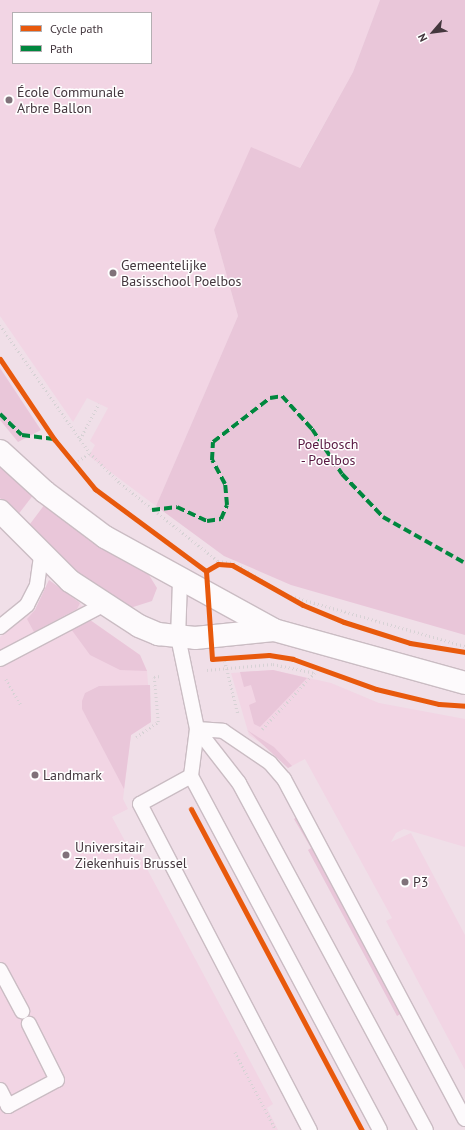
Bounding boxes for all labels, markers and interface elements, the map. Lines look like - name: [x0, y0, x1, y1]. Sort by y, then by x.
- legend: [12, 12, 152, 64]
- north arrow: [413, 12, 453, 52]
- text: Cycle path: [50, 21, 103, 36]
- text: N: [415, 31, 430, 44]
- text: Path: [50, 41, 73, 56]
- place label: École Communale Arbre Ballon: [17, 84, 124, 116]
- marker: École Communale Arbre Ballon: [4, 95, 14, 105]
- place label: Gemeentelijke Basisschool Poelbos: [121, 257, 241, 290]
- marker: Gemeentelijke Basisschool Poelbos: [108, 268, 118, 278]
- park label: Poelbosch - Poelbos: [298, 436, 358, 468]
- place label: Landmark: [43, 767, 102, 783]
- marker: Landmark: [30, 770, 40, 780]
- place label: Universitair Ziekenhuis Brussel: [75, 839, 187, 872]
- marker: Universitair Ziekenhuis Brussel: [60, 849, 72, 861]
- place label: P3: [413, 874, 428, 890]
- marker: P3: [400, 877, 410, 887]

